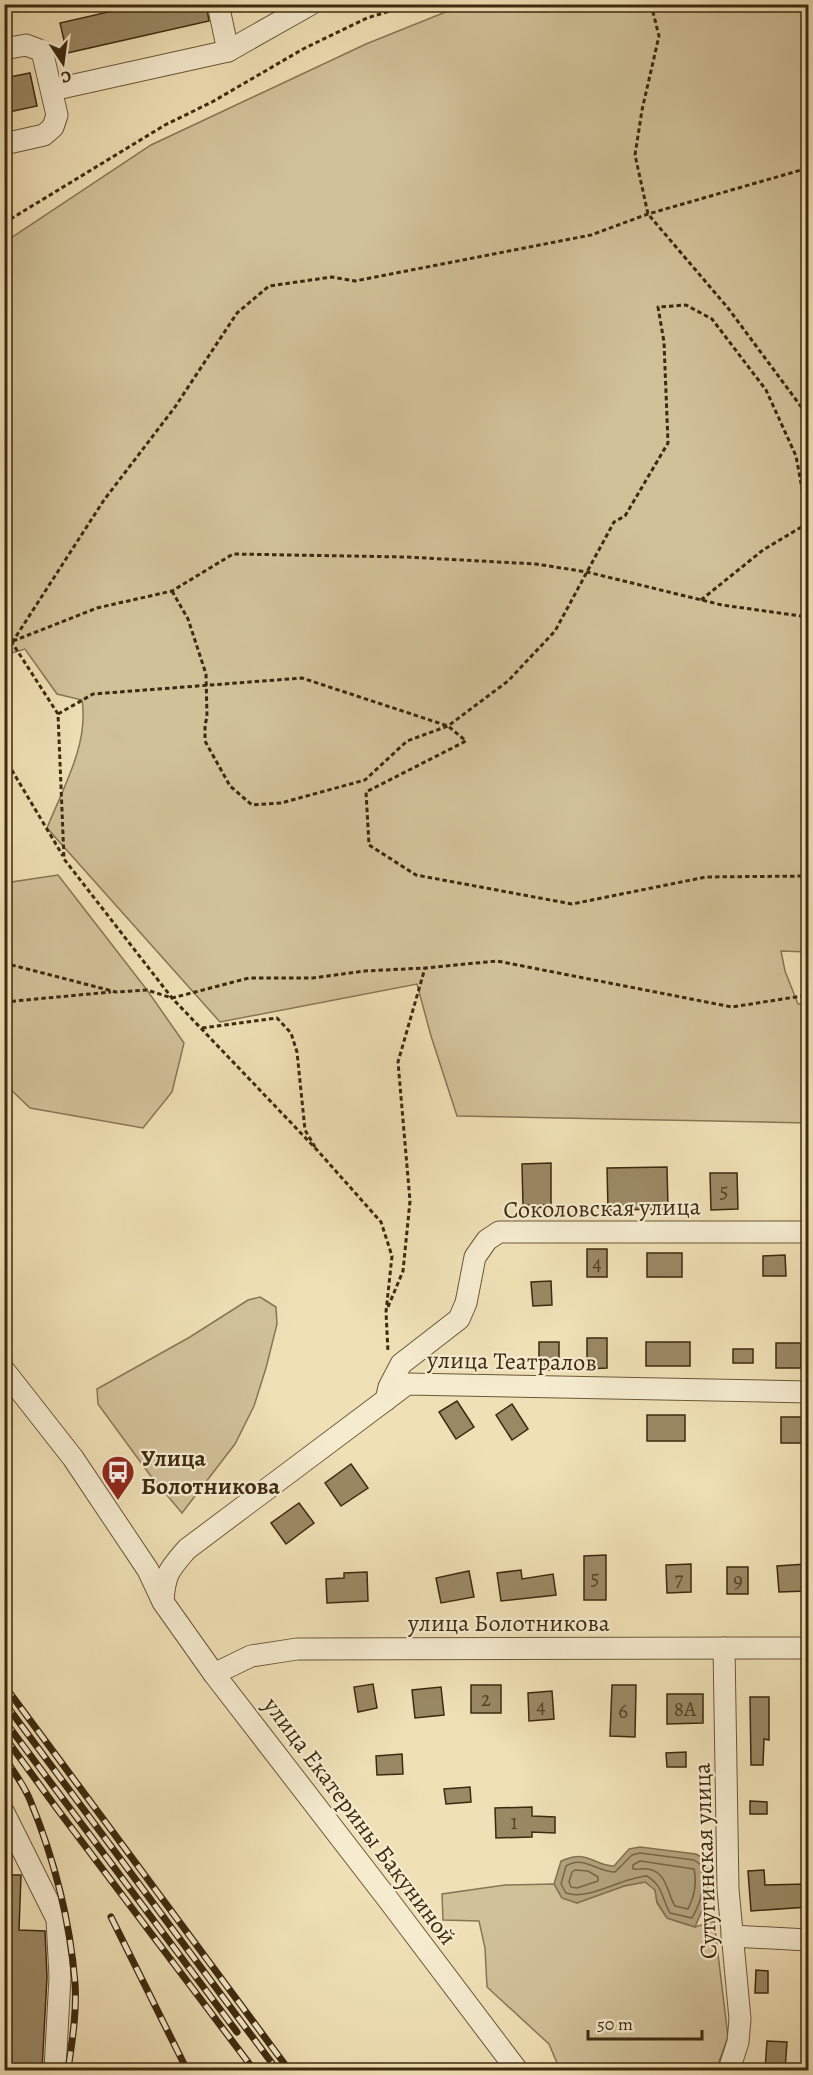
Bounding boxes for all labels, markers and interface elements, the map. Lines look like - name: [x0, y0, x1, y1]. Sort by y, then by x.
- north arrow: [33, 33, 93, 93]
- text: С: [59, 65, 73, 88]
- house number: 5: [719, 1177, 729, 1205]
- street label: Соколовская улица: [503, 1190, 701, 1226]
- house number: 4: [592, 1249, 602, 1277]
- street label: улица Театралов: [426, 1344, 597, 1378]
- place label: Улица Болотникова: [141, 1442, 280, 1502]
- bus stop icon: Улица Болотникова: [100, 1454, 136, 1501]
- house number: 5: [590, 1564, 600, 1592]
- house number: 7: [675, 1565, 684, 1593]
- house number: 9: [733, 1566, 743, 1594]
- street label: улица Болотникова: [407, 1607, 610, 1639]
- house number: 2: [481, 1685, 491, 1713]
- street label: улица Екатерины Бакуниной: [256, 1690, 464, 1951]
- house number: 4: [536, 1692, 546, 1720]
- house number: 8А: [674, 1695, 697, 1723]
- house number: 6: [618, 1697, 628, 1725]
- street label: Сутугинская улица: [686, 1762, 724, 1960]
- house number: 1: [510, 1808, 518, 1836]
- scale bar: [588, 2003, 702, 2041]
- text: 50 m: [597, 2012, 633, 2036]

